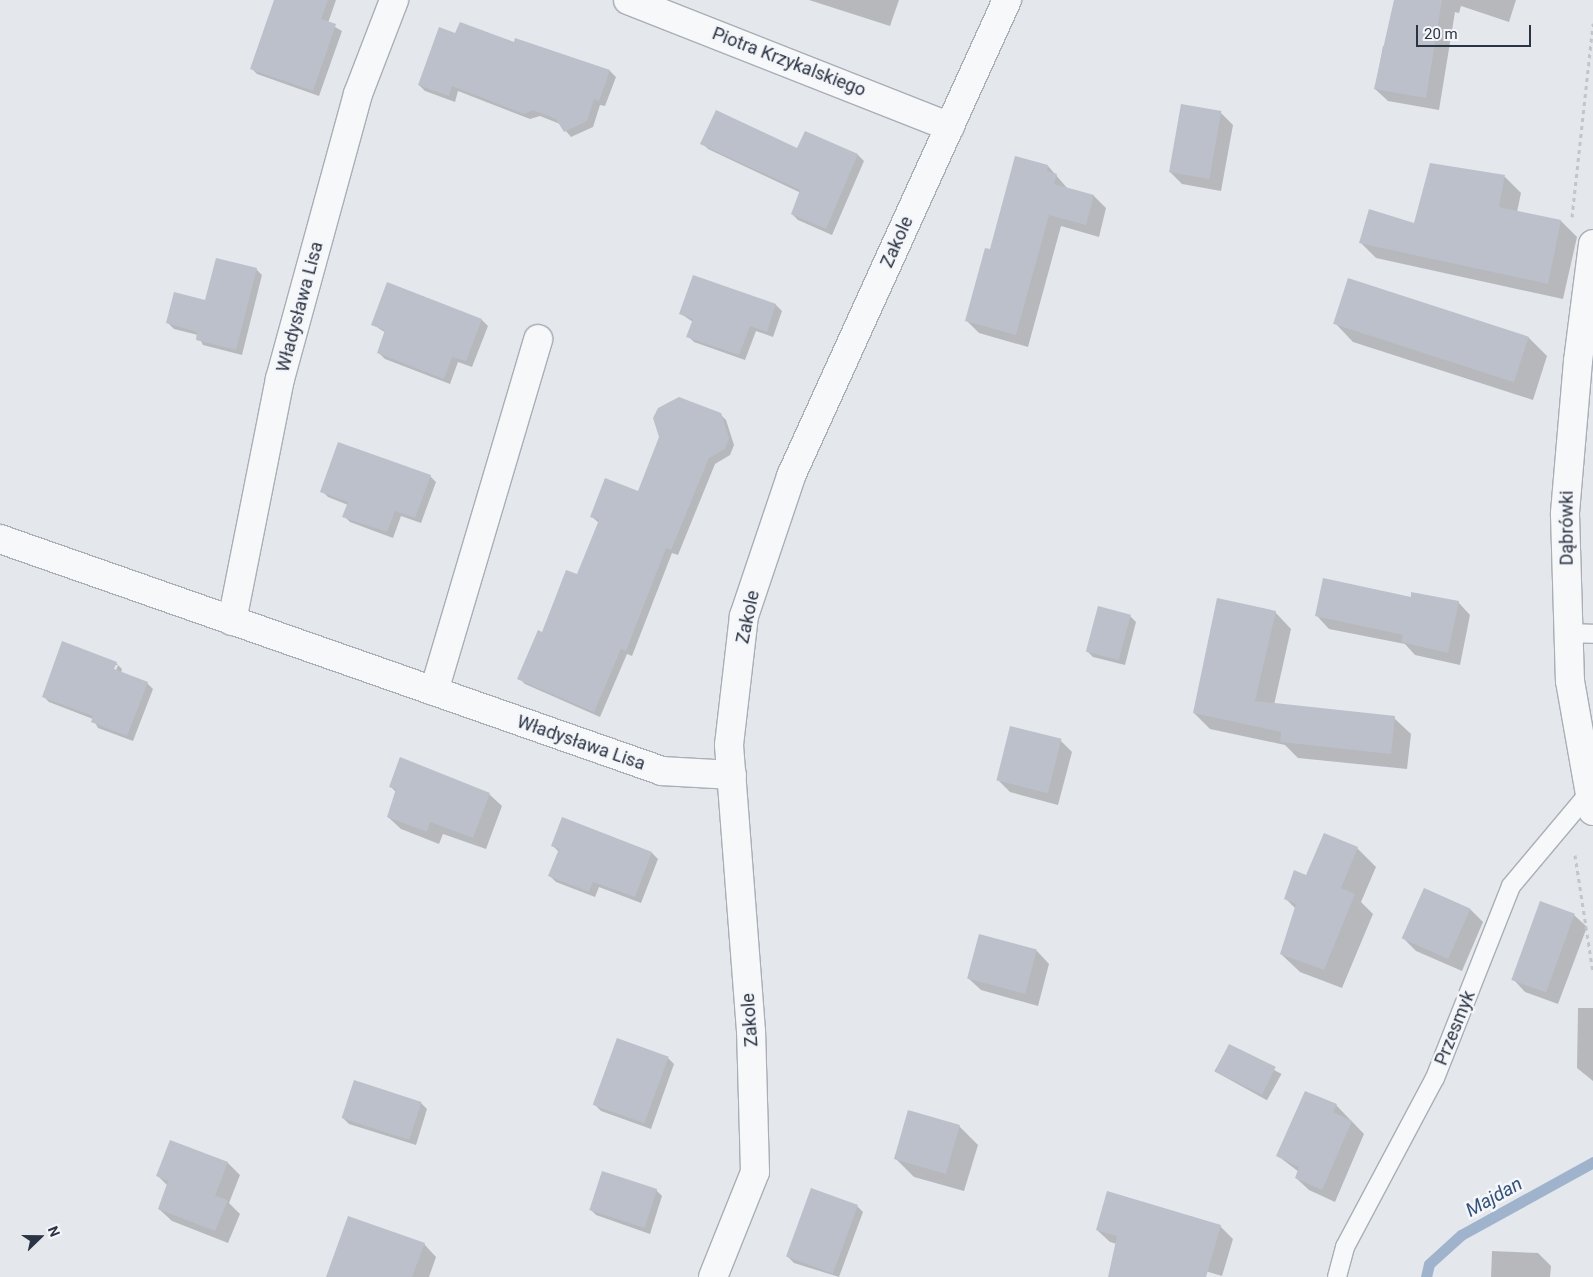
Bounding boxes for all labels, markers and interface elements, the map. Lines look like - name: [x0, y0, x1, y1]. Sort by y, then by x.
- scale bar: [1418, 15, 1533, 47]
- street label: Piotra Krzykalskiego: [709, 23, 869, 101]
- text: 20 m: [1424, 25, 1458, 43]
- street label: Zakole: [876, 213, 918, 271]
- street label: Władysława Lisa: [272, 239, 328, 375]
- street label: Dąbrówki: [1556, 491, 1578, 565]
- street label: Zakole: [732, 588, 764, 646]
- street label: Władysława Lisa: [514, 711, 648, 775]
- street label: Przesmyk: [1430, 988, 1480, 1068]
- street label: Zakole: [737, 992, 763, 1048]
- water label: Majdan: [1462, 1172, 1526, 1222]
- north arrow: [15, 1212, 65, 1262]
- text: N: [45, 1224, 63, 1239]

